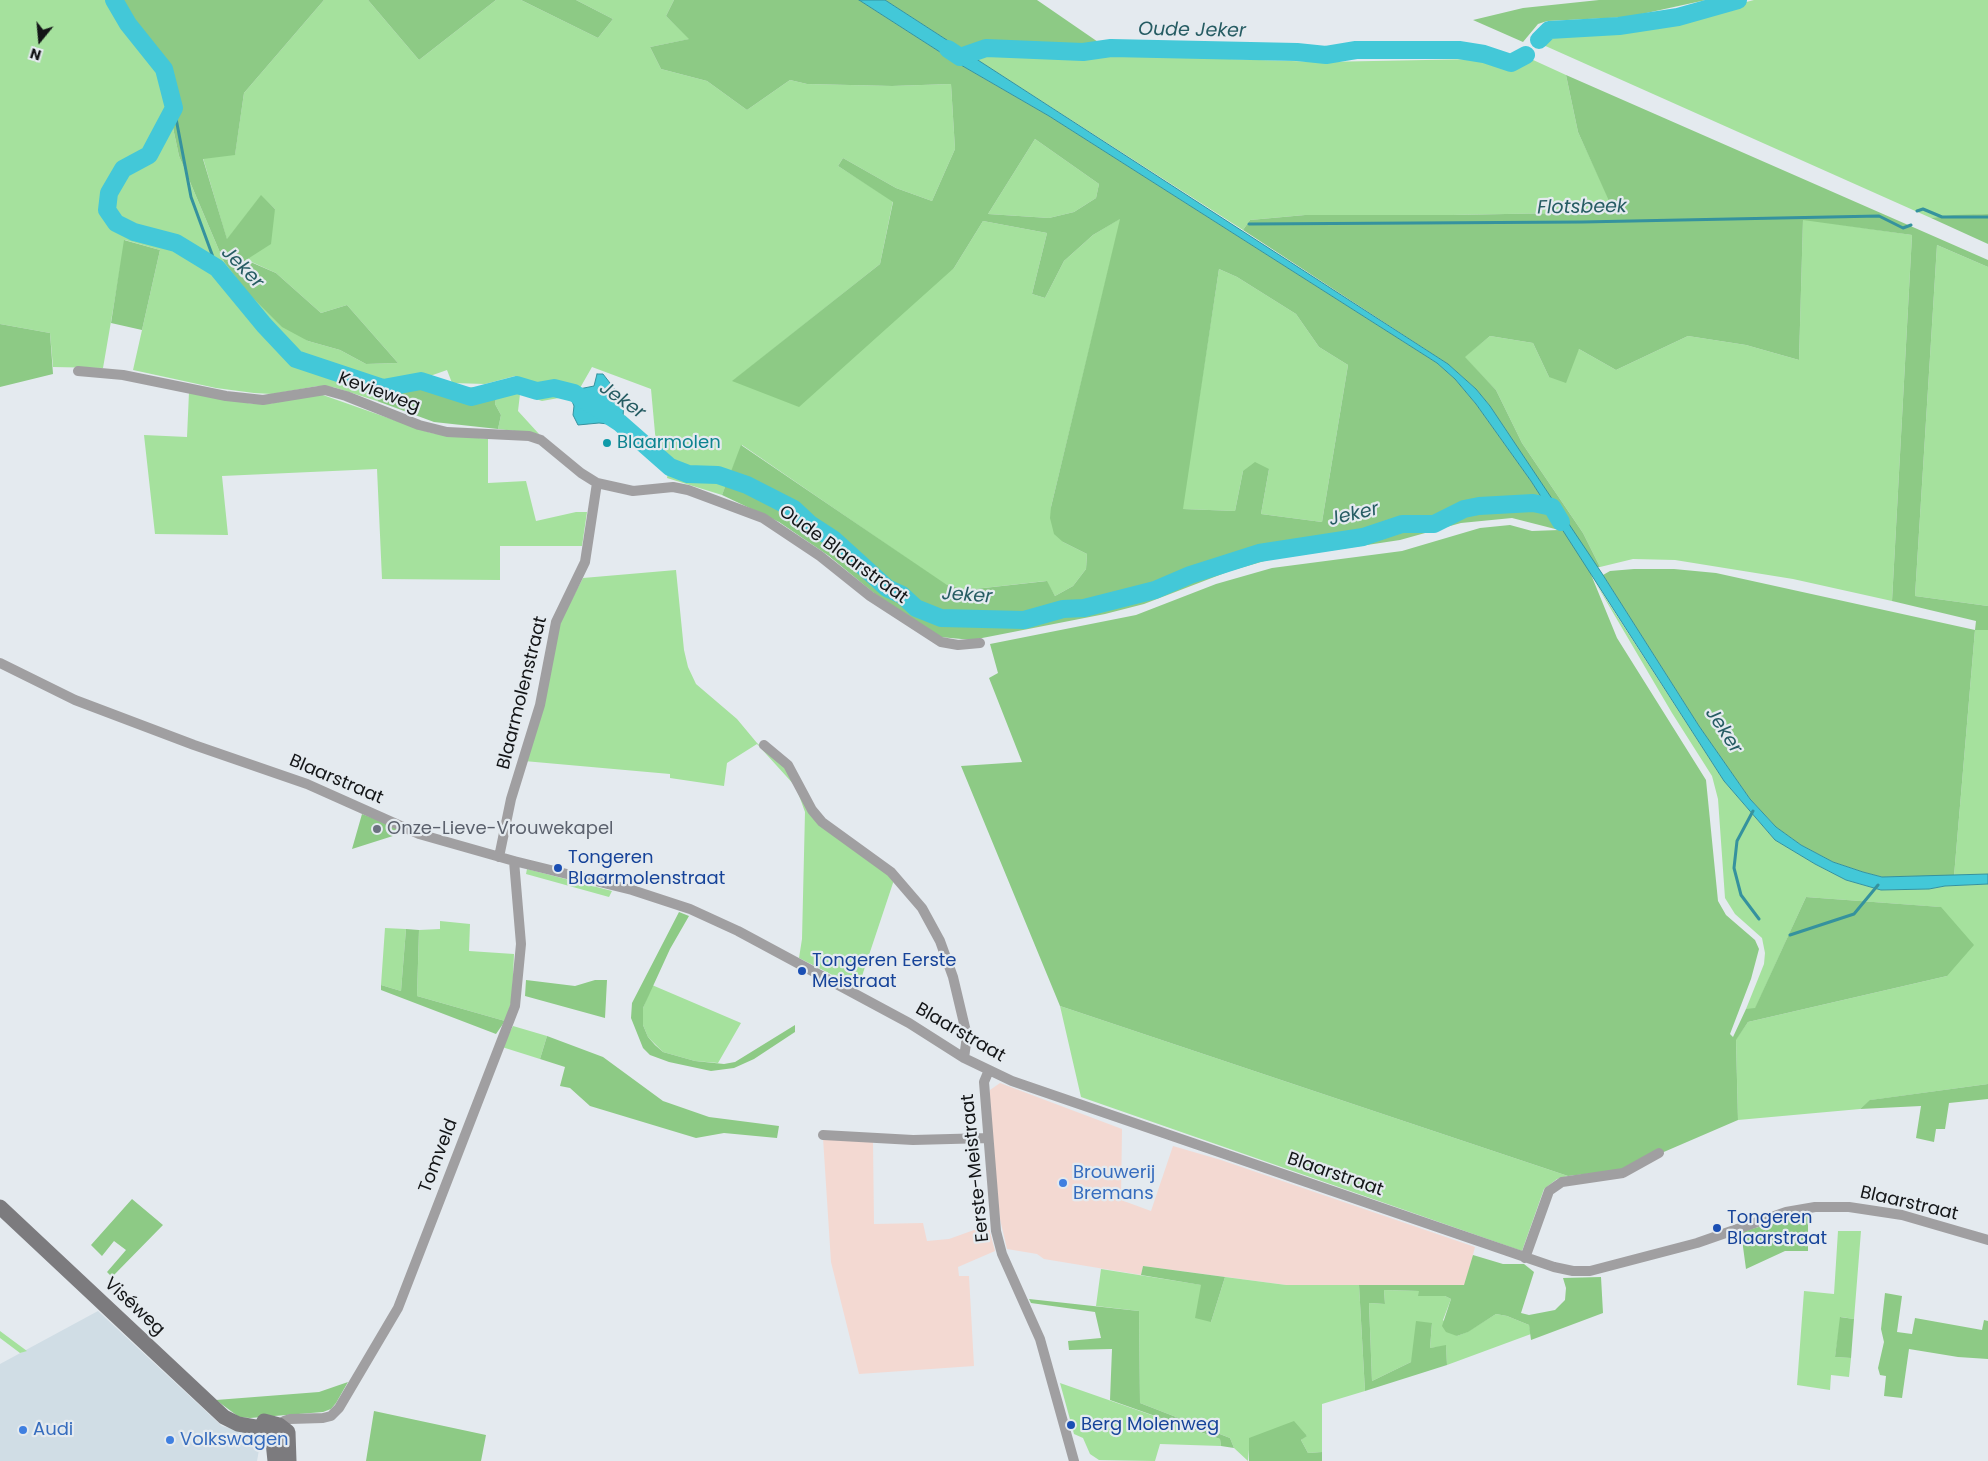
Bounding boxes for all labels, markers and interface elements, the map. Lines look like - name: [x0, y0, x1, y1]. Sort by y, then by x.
- north arrow: [15, 15, 65, 65]
- water label: Oude Jeker: [1138, 19, 1246, 43]
- text: N: [28, 43, 44, 65]
- water label: Flotsbeek: [1537, 196, 1627, 220]
- water label: Jeker: [216, 242, 268, 294]
- street label: Kevieweg: [335, 368, 423, 418]
- water label: Jeker: [595, 377, 649, 425]
- place label: Blaarmolen: [617, 432, 721, 454]
- marker: Blaarmolen: [601, 437, 613, 449]
- water label: Jeker: [1327, 498, 1381, 532]
- street label: Oude Blaarstraat: [774, 501, 912, 609]
- water label: Jeker: [941, 583, 993, 609]
- street label: Blaarmolenstraat: [494, 614, 552, 772]
- water label: Jeker: [1700, 704, 1746, 758]
- street label: Blaarstraat: [286, 751, 386, 809]
- place label: Onze-Lieve-Vrouwekapel: [387, 818, 614, 840]
- marker: Onze-Lieve-Vrouwekapel: [371, 823, 383, 835]
- place label: Tongeren Blaarmolenstraat: [568, 847, 725, 890]
- marker: Tongeren Blaarmolenstraat: [552, 862, 564, 874]
- place label: Tongeren Eerste Meistraat: [812, 950, 957, 992]
- marker: Tongeren Eerste Meistraat: [796, 965, 808, 977]
- street label: Blaarstraat: [911, 999, 1009, 1067]
- street label: Eerste-Meistraat: [957, 1093, 995, 1243]
- street label: Tomveld: [415, 1116, 463, 1196]
- street label: Blaarstraat: [1284, 1148, 1386, 1202]
- place label: Brouwerij Bremans: [1073, 1162, 1155, 1204]
- marker: Brouwerij Bremans: [1057, 1177, 1069, 1189]
- street label: Blaarstraat: [1858, 1182, 1960, 1226]
- place label: Tongeren Blaarstraat: [1727, 1207, 1827, 1250]
- marker: Tongeren Blaarstraat: [1711, 1222, 1723, 1234]
- street label: Viséweg: [99, 1273, 169, 1341]
- place label: Berg Molenweg: [1081, 1414, 1219, 1436]
- place label: Audi: [33, 1419, 73, 1441]
- marker: Berg Molenweg: [1065, 1419, 1077, 1431]
- marker: Audi: [17, 1424, 29, 1436]
- place label: Volkswagen: [180, 1429, 289, 1451]
- marker: Volkswagen: [164, 1434, 176, 1446]

